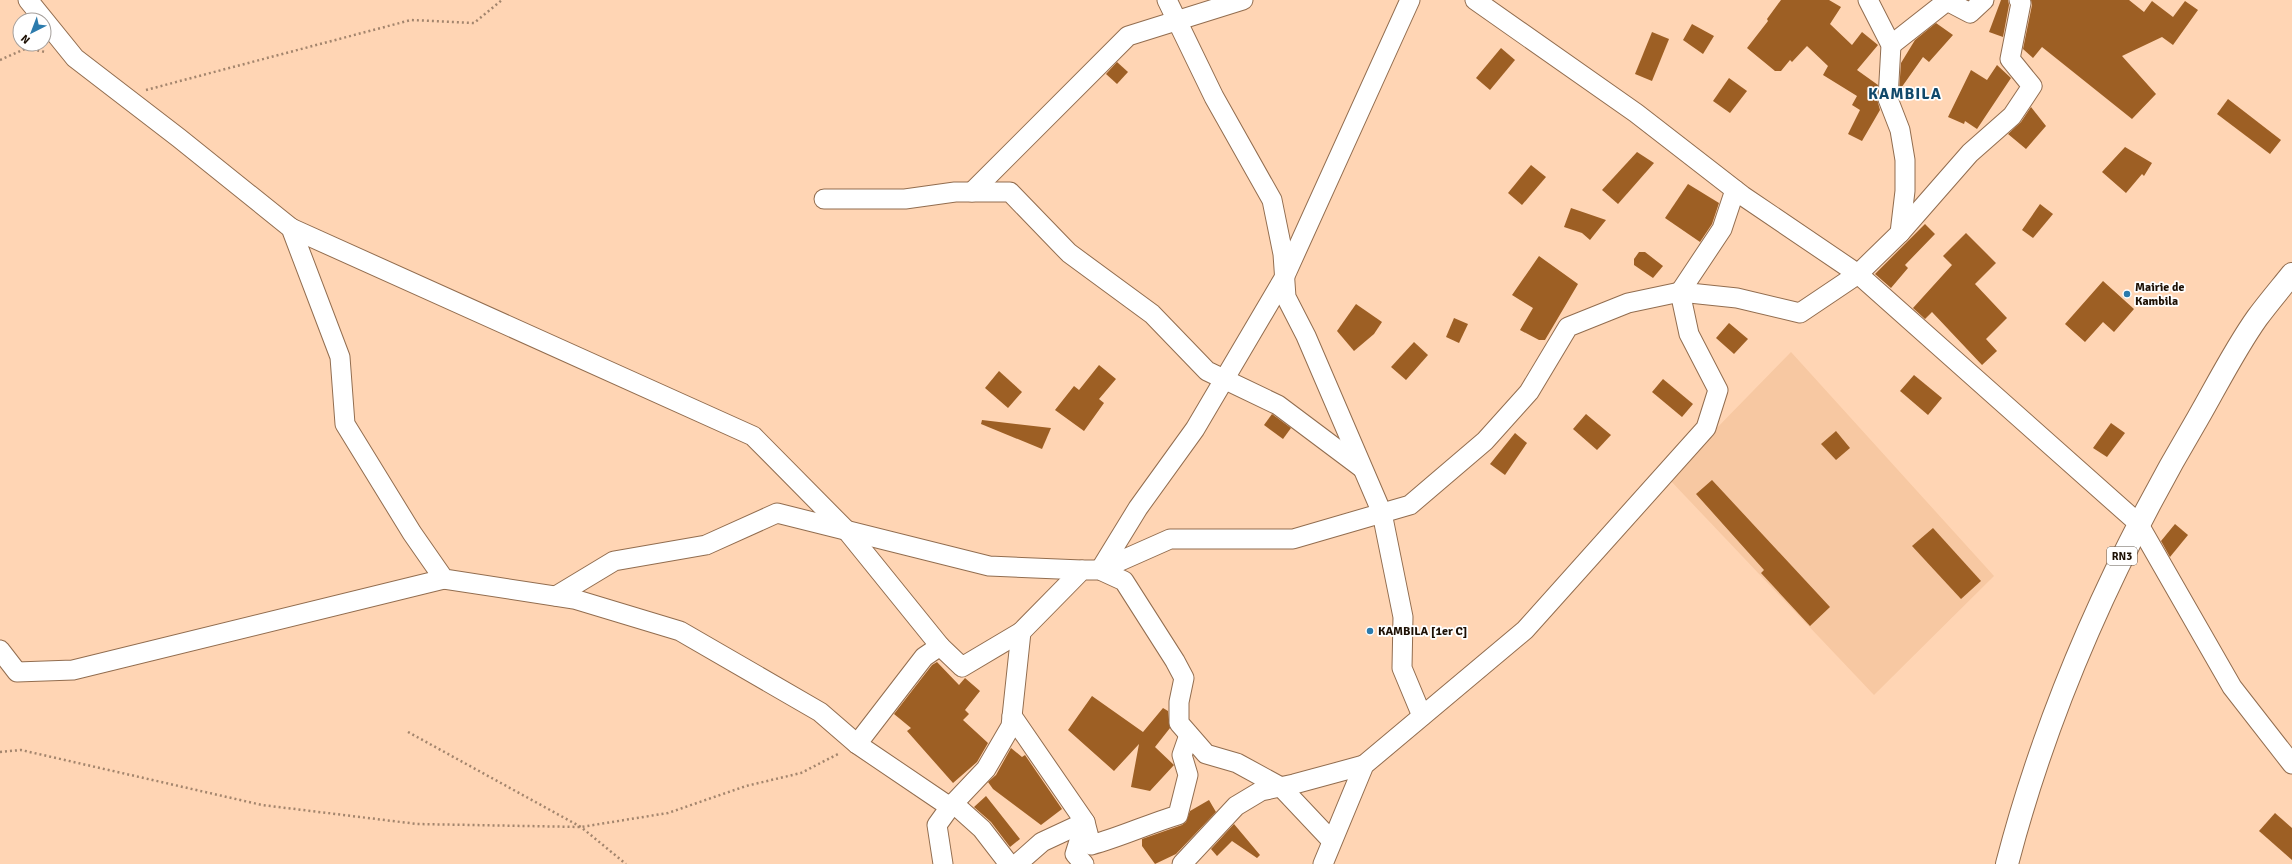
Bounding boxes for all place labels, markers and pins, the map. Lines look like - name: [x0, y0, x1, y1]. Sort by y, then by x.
- place label: Mairie de Kambila: [2135, 280, 2184, 309]
- marker: Mairie de Kambila: [2122, 289, 2132, 299]
- place label: KAMBILA [1er C]: [1378, 624, 1467, 639]
- marker: KAMBILA [1er C]: [1365, 626, 1375, 636]

